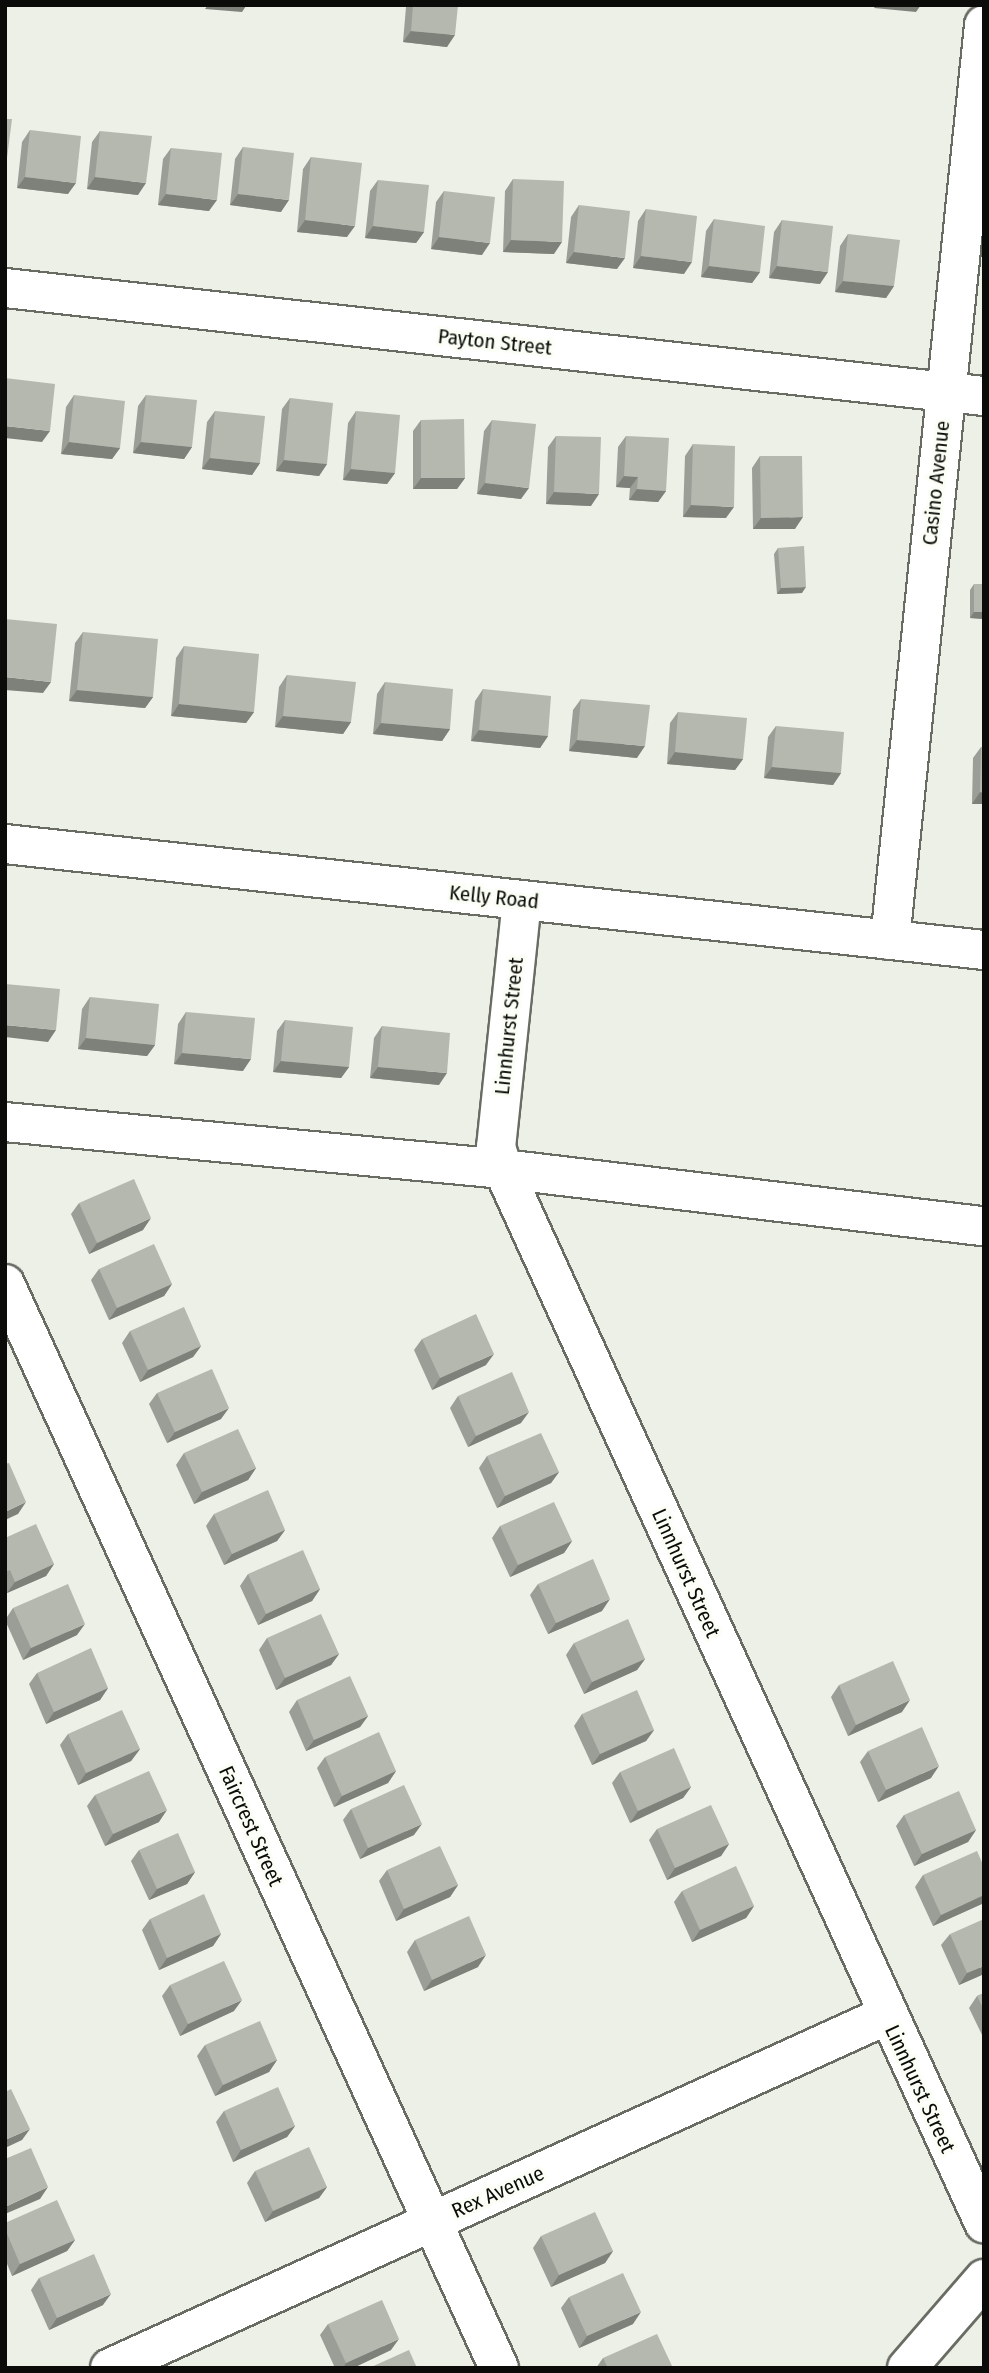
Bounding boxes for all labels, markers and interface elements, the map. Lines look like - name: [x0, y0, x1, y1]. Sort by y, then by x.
- street label: Payton Street: [437, 323, 553, 361]
- street label: Casino Avenue: [917, 420, 955, 546]
- street label: Kelly Road: [448, 880, 540, 914]
- street label: Linnhurst Street: [489, 956, 529, 1096]
- street label: Linnhurst Street: [646, 1505, 726, 1641]
- street label: Faircrest Street: [213, 1762, 289, 1890]
- street label: Linnhurst Street: [879, 2021, 961, 2157]
- street label: Rex Avenue: [448, 2160, 548, 2224]

